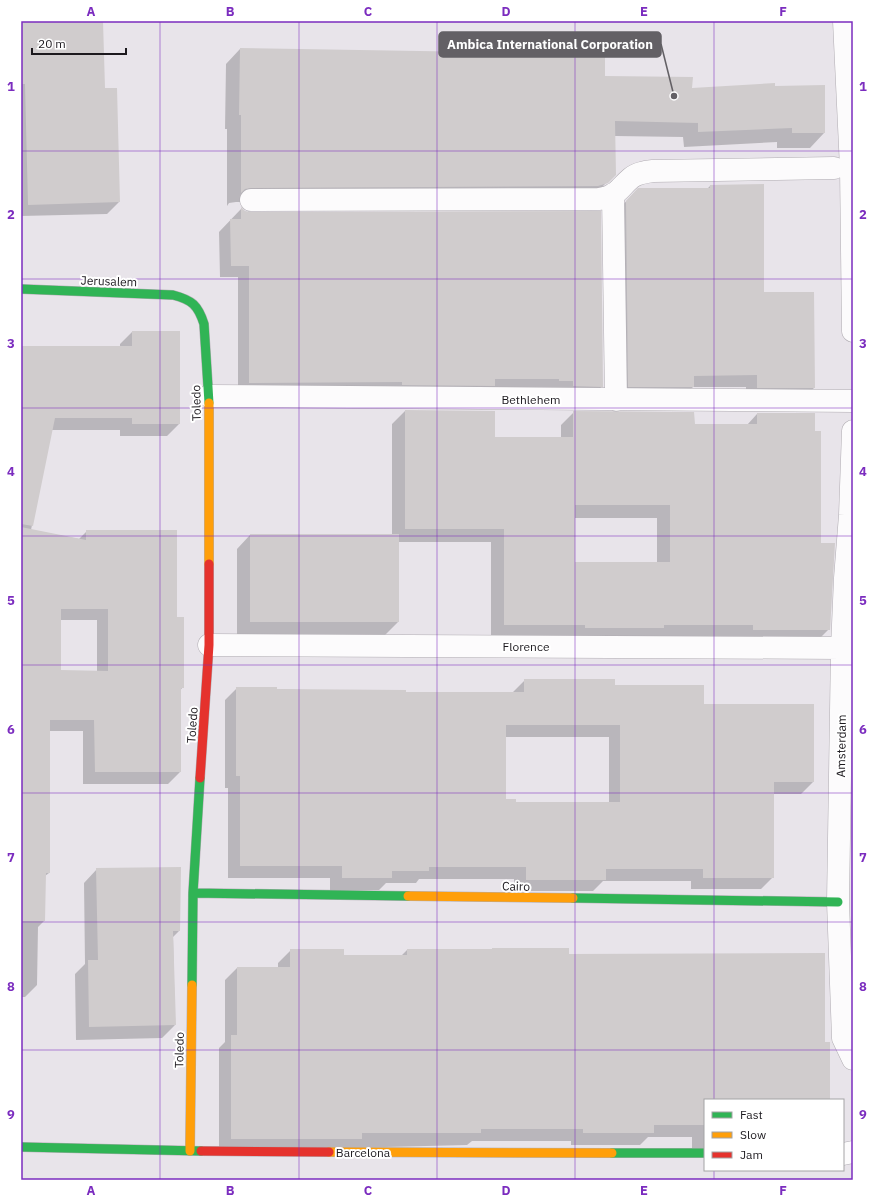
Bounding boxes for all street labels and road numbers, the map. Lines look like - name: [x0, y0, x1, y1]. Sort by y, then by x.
- street label: Jerusalem: [80, 273, 138, 289]
- street label: Toledo: [188, 384, 204, 421]
- street label: Bethlehem: [501, 392, 561, 407]
- street label: Florence: [503, 639, 550, 654]
- street label: Toledo: [183, 706, 201, 744]
- street label: Amsterdam: [833, 714, 849, 778]
- street label: Cairo: [502, 878, 530, 894]
- street label: Toledo: [171, 1031, 187, 1068]
- street label: Barcelona: [336, 1145, 391, 1160]

